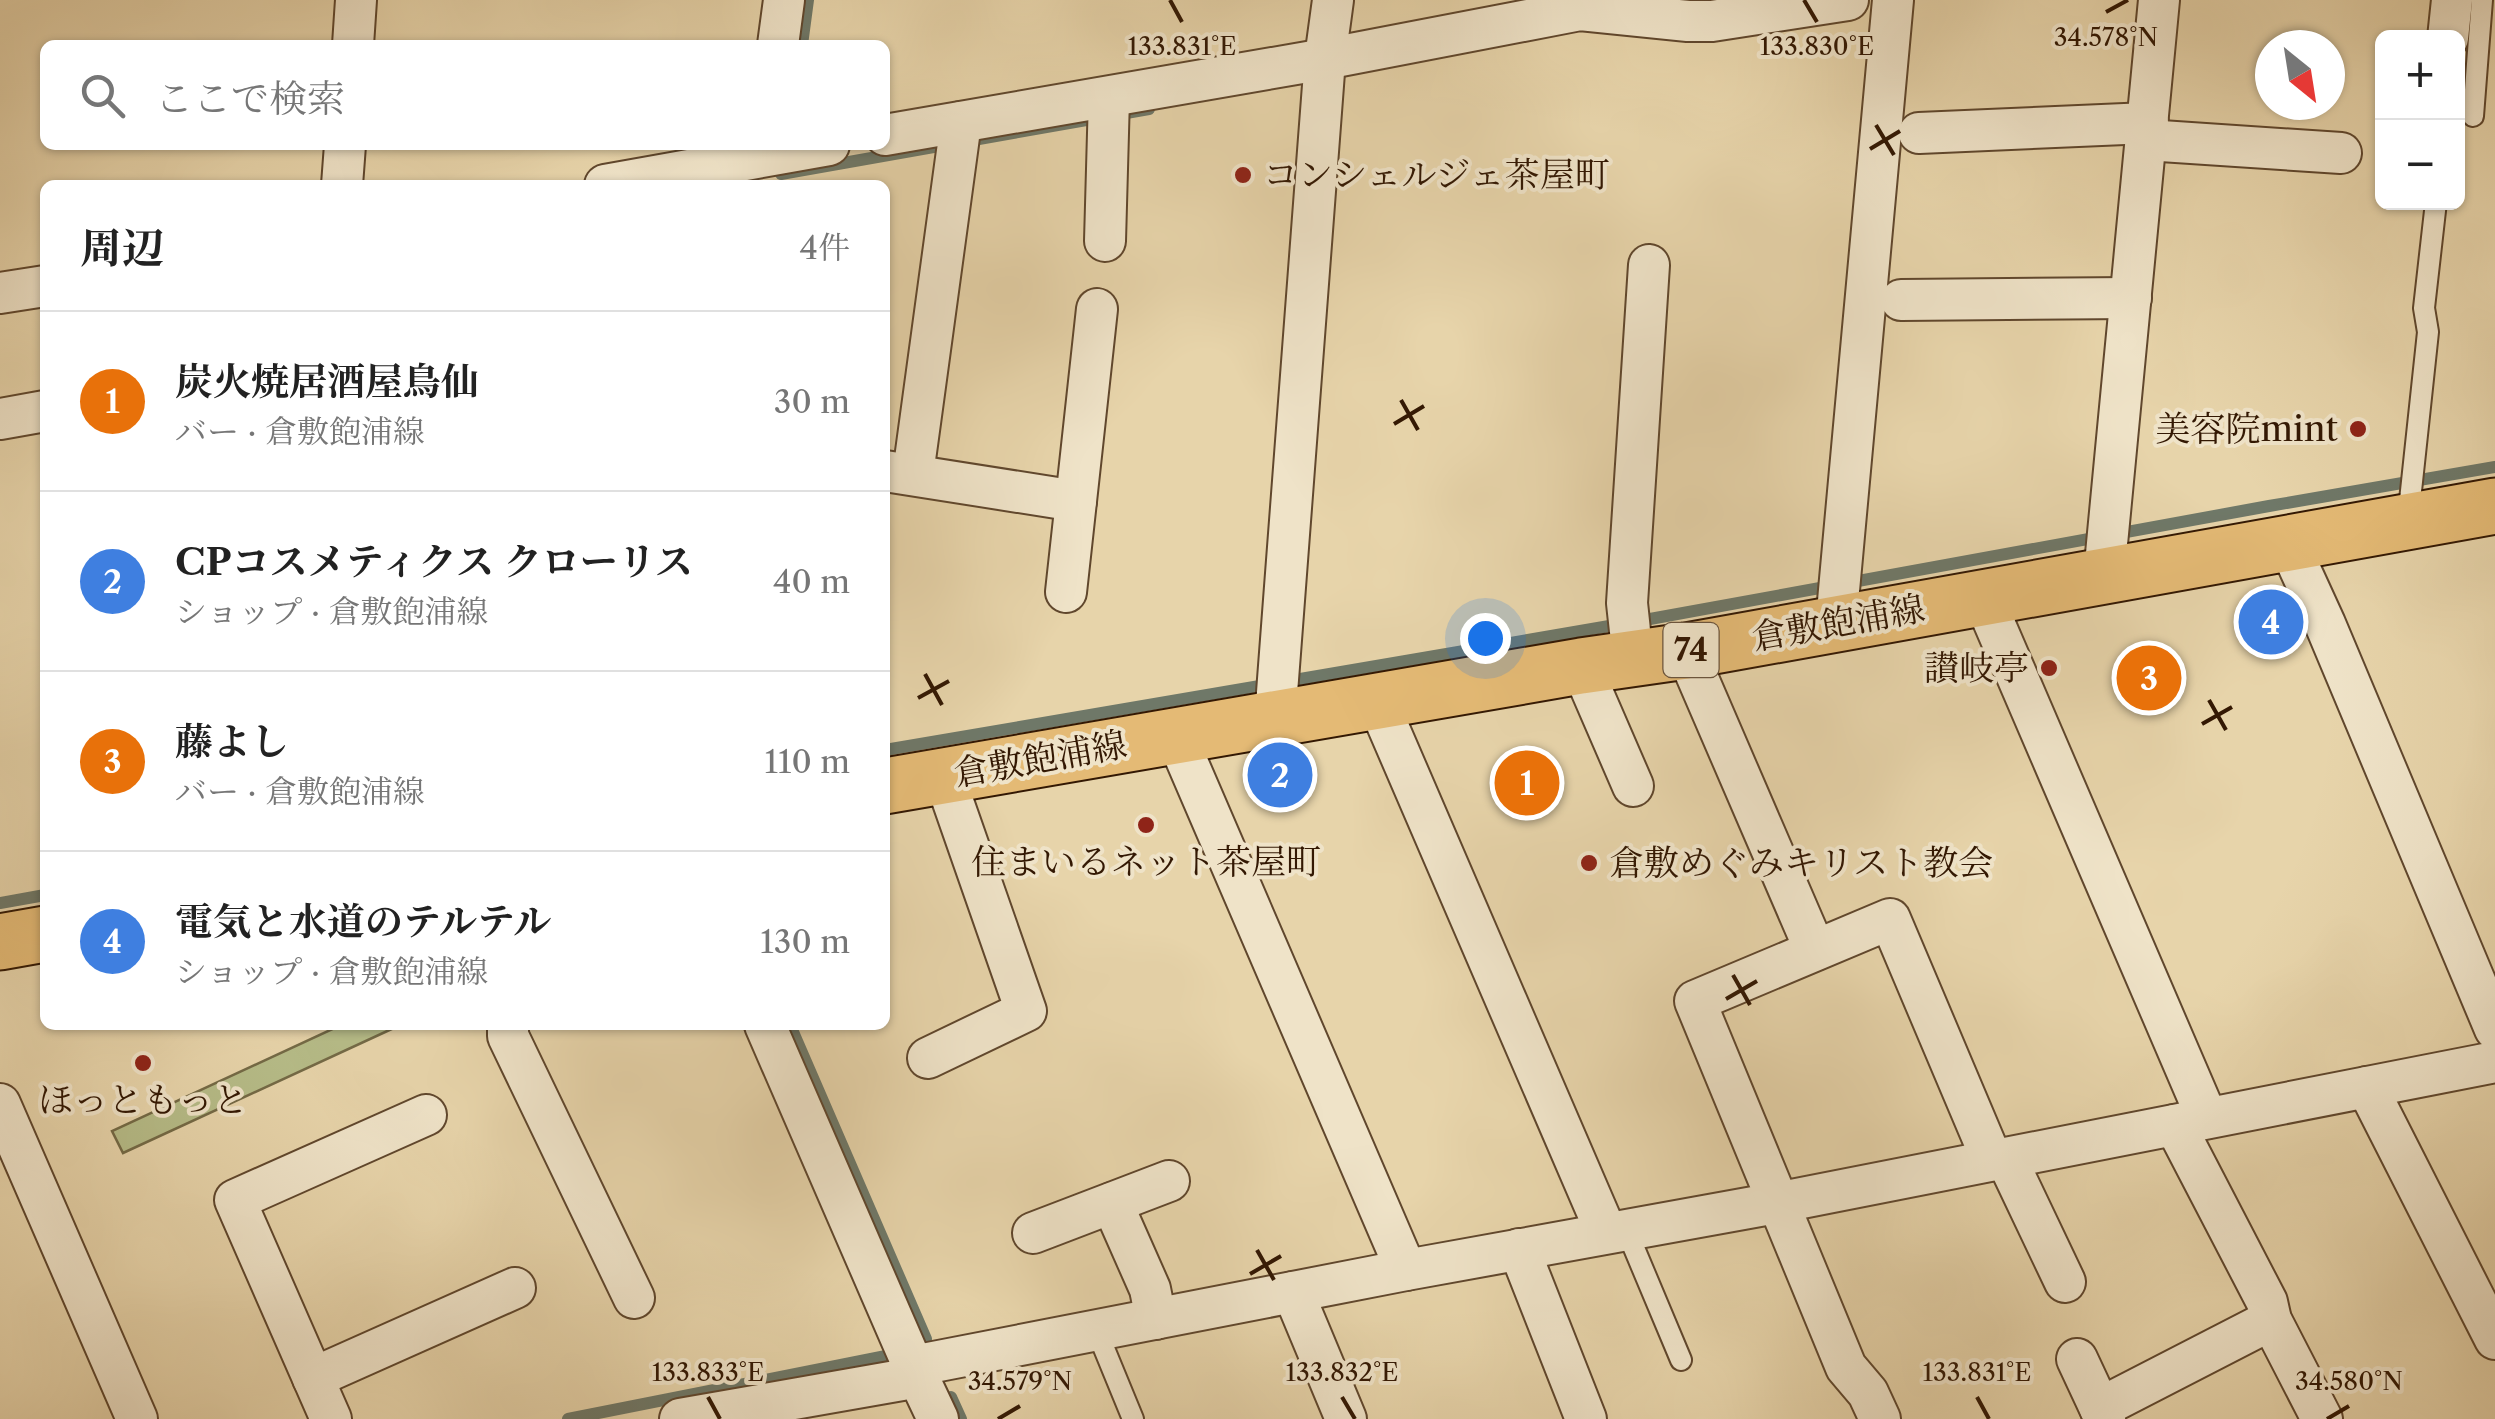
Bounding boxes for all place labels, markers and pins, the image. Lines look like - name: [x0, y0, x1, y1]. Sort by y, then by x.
- place label: コンシェルジェ茶屋町: [1263, 153, 1610, 196]
- marker: コンシェルジェ茶屋町: [1232, 164, 1254, 186]
- place label: 美容院mint: [2155, 407, 2339, 450]
- marker: 美容院mint: [2347, 418, 2369, 440]
- pin: 4: [2238, 584, 2304, 660]
- pin: 3: [2116, 640, 2182, 716]
- place label: 讃岐亭: [1924, 646, 2029, 689]
- marker: 讃岐亭: [2038, 657, 2060, 679]
- pin: 2: [1248, 738, 1312, 812]
- pin: 1: [1494, 746, 1560, 820]
- marker: 住まいるネット茶屋町: [1135, 814, 1157, 836]
- place label: 住まいるネット茶屋町: [971, 840, 1321, 883]
- place label: 倉敷めぐみキリスト教会: [1609, 841, 1993, 884]
- marker: 倉敷めぐみキリスト教会: [1578, 852, 1600, 874]
- marker: ほっともっと: [132, 1052, 154, 1074]
- place label: ほっともっと: [38, 1078, 248, 1121]

